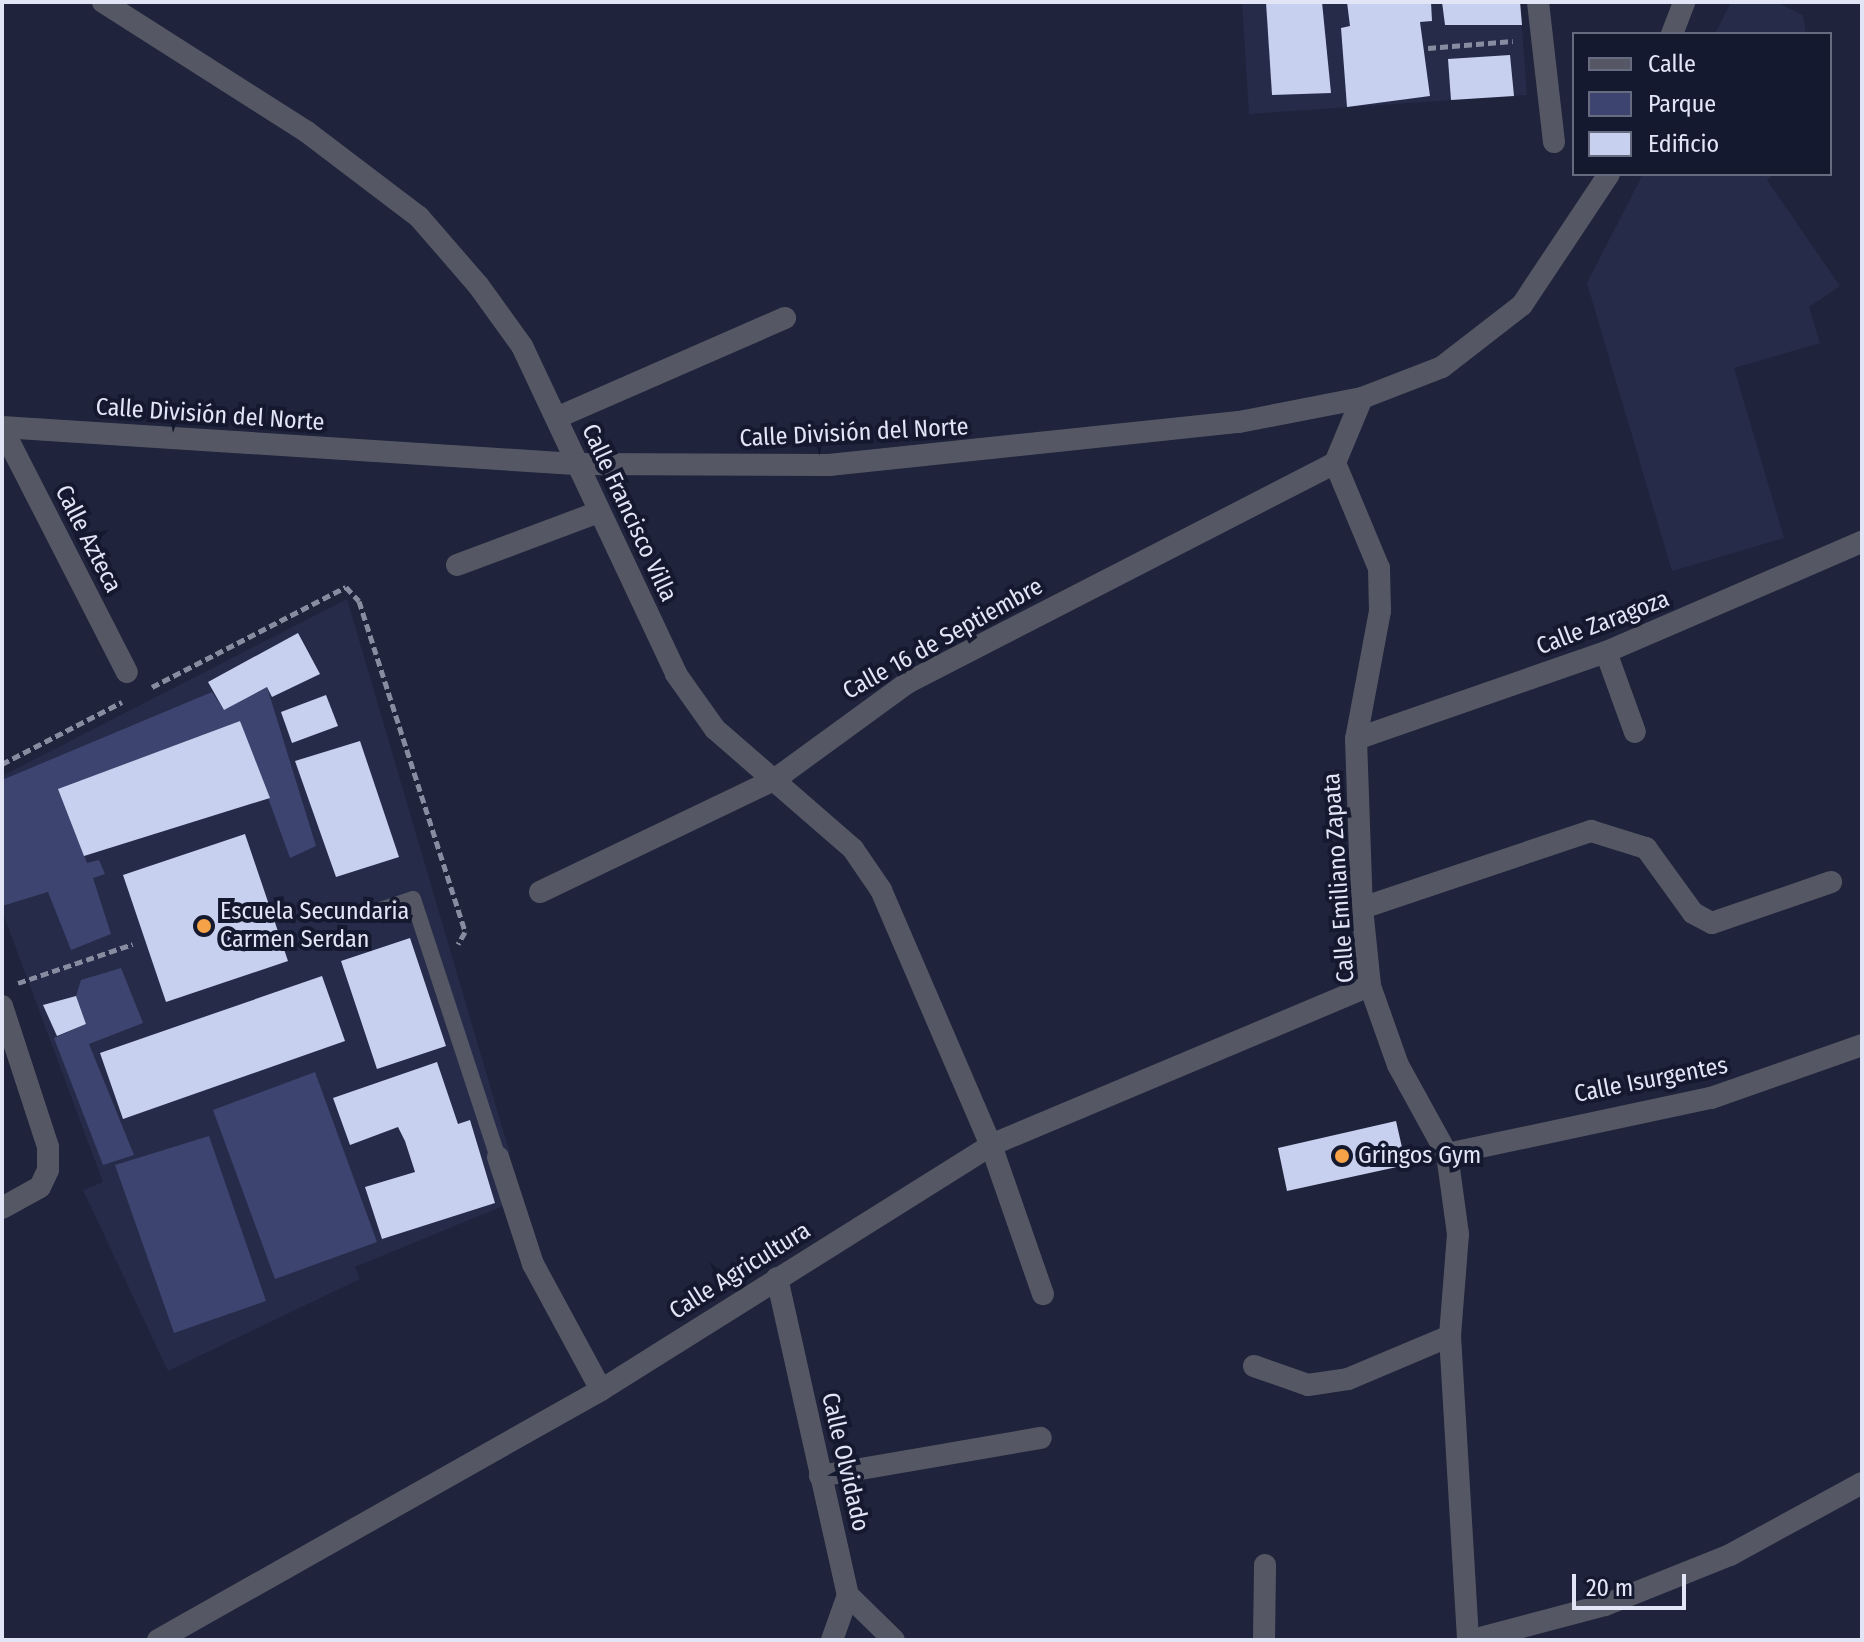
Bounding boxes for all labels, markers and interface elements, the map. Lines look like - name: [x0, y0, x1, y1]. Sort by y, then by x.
- legend: [1572, 32, 1832, 176]
- text: Calle: [1648, 50, 1696, 78]
- text: Parque: [1648, 90, 1716, 118]
- text: Edificio: [1648, 130, 1719, 158]
- street label: Calle División del Norte: [95, 393, 325, 437]
- street label: Calle División del Norte: [739, 413, 969, 453]
- street label: Calle Francisco Villa: [575, 420, 683, 606]
- street label: Calle Azteca: [49, 480, 127, 598]
- street label: Calle 16 de Septiembre: [838, 572, 1048, 706]
- street label: Calle Zaragoza: [1533, 585, 1673, 661]
- street label: Calle Emiliano Zapata: [1317, 772, 1361, 984]
- place label: Escuela Secundaria Carmen Serdan: [220, 898, 409, 954]
- marker: Escuela Secundaria Carmen Serdan: [195, 917, 213, 935]
- street label: Calle Isurgentes: [1572, 1051, 1730, 1109]
- place label: Gringos Gym: [1358, 1142, 1481, 1170]
- marker: Gringos Gym: [1333, 1147, 1351, 1165]
- street label: Calle Agricultura: [664, 1216, 816, 1326]
- street label: Calle Olvidado: [815, 1390, 875, 1534]
- scale bar: [1576, 1558, 1690, 1608]
- text: 20 m: [1586, 1574, 1633, 1602]

